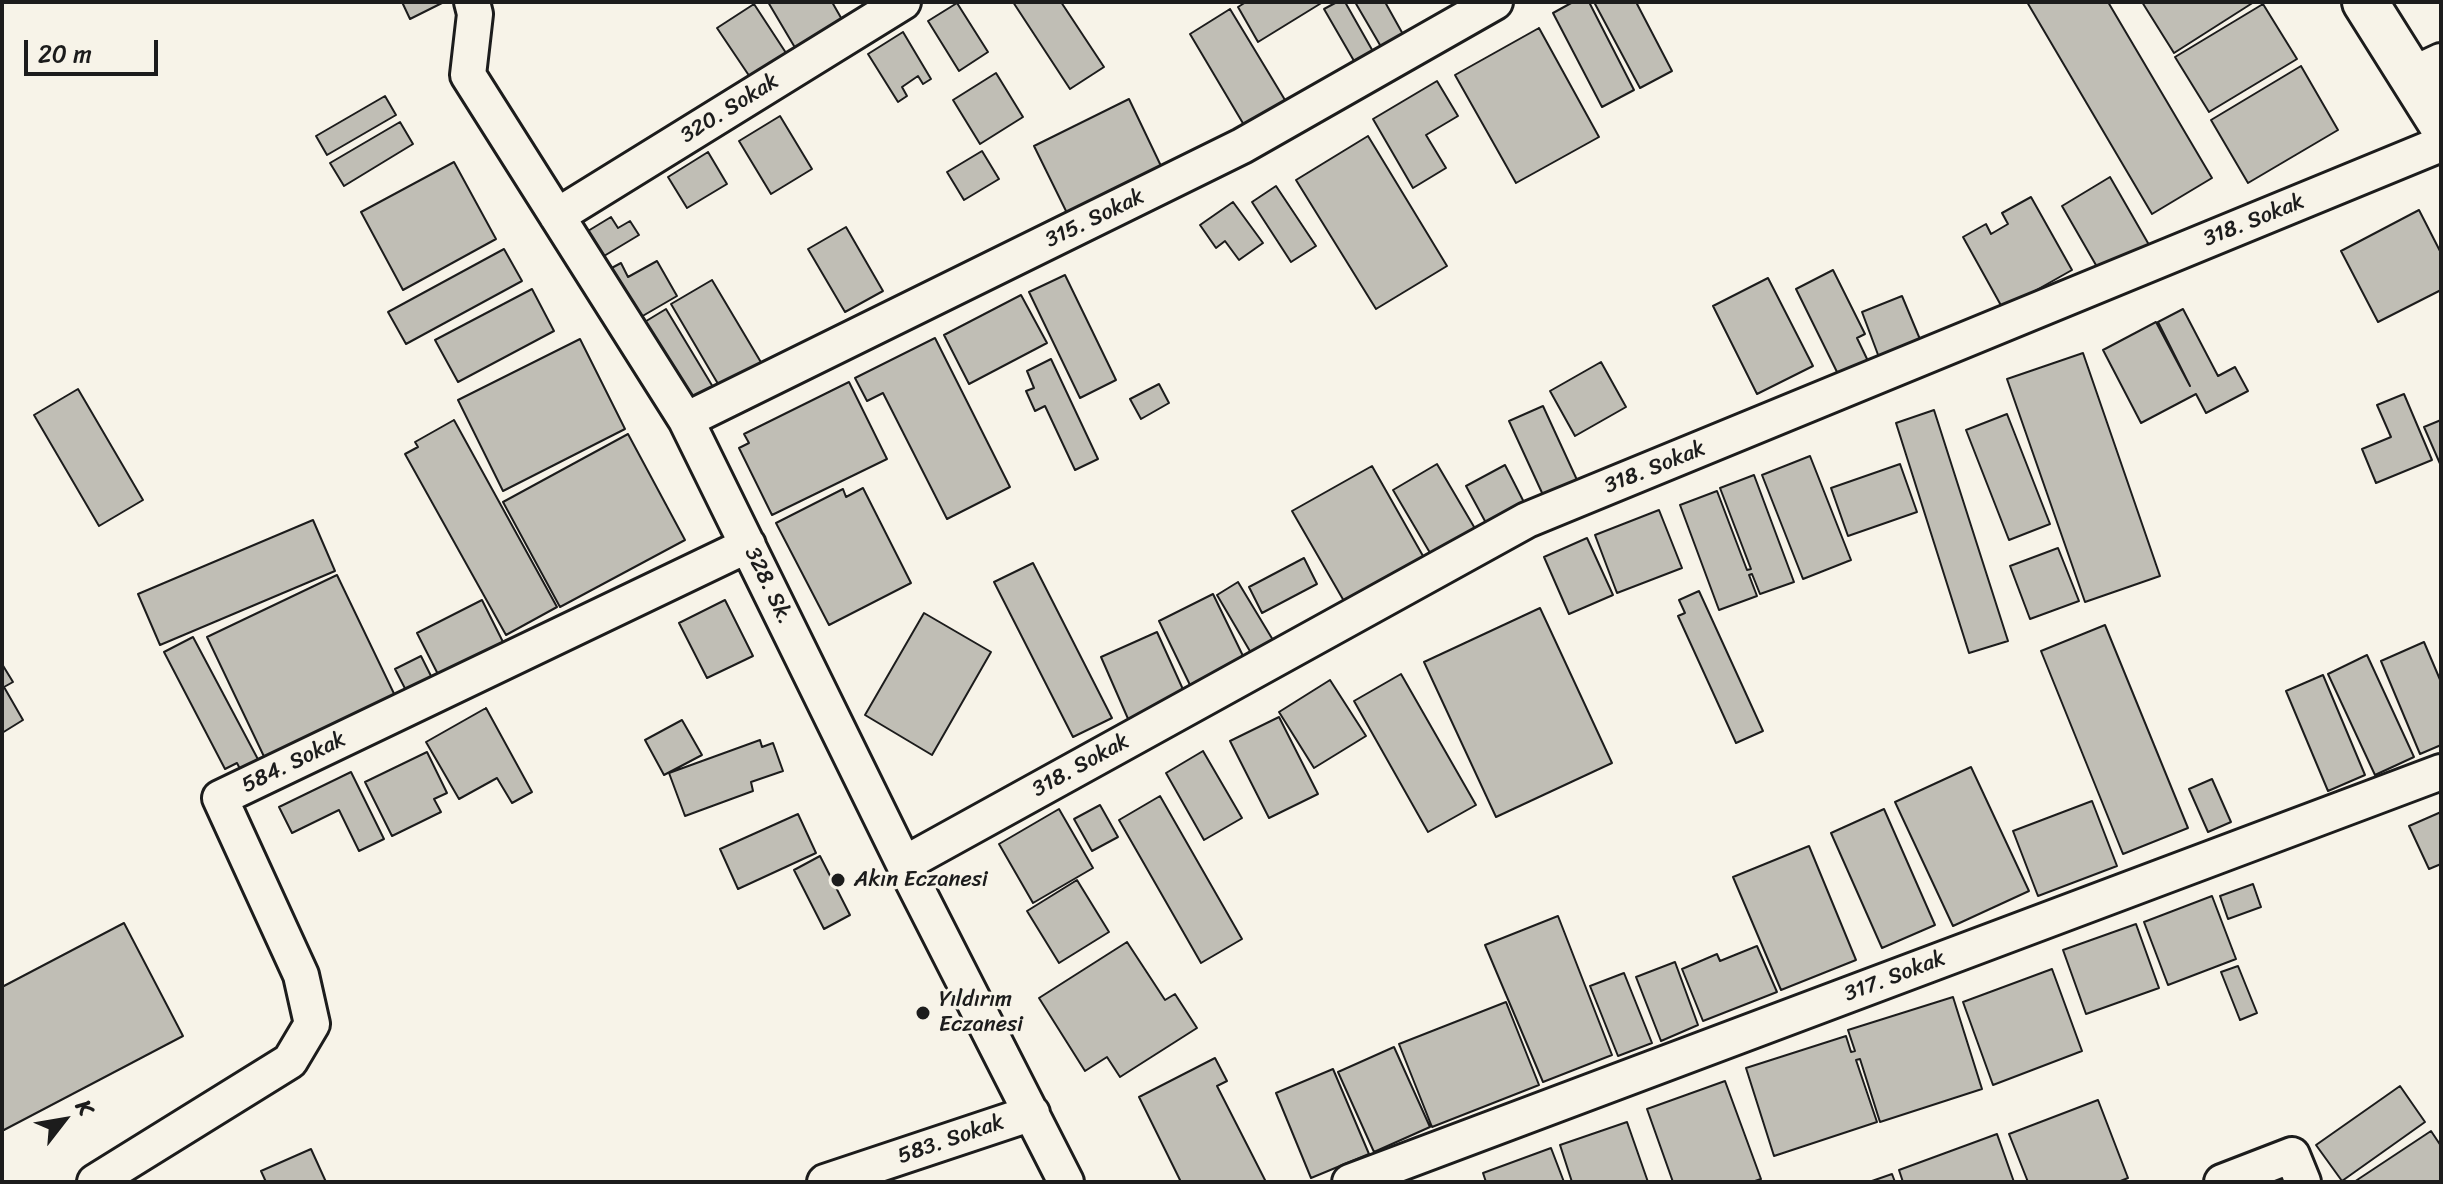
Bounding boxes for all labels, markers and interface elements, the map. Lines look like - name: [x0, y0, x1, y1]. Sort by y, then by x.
- scale bar: [28, 24, 162, 74]
- text: 20 m: [38, 33, 92, 75]
- street label: 320. Sokak: [676, 69, 784, 149]
- street label: 315. Sokak: [1041, 184, 1149, 254]
- street label: 318. Sokak: [2200, 189, 2308, 253]
- street label: 318. Sokak: [1601, 436, 1709, 500]
- street label: 328. Sk.: [738, 543, 798, 629]
- street label: 584. Sokak: [238, 727, 350, 799]
- street label: 318. Sokak: [1028, 729, 1134, 803]
- place label: Akın Eczanesi: [854, 867, 988, 893]
- marker: Akın Eczanesi: [829, 871, 847, 889]
- street label: 317. Sokak: [1841, 946, 1949, 1008]
- place label: Yıldırım Eczanesi: [939, 987, 1023, 1038]
- marker: Yıldırım Eczanesi: [914, 1004, 932, 1022]
- north arrow: [24, 1080, 104, 1160]
- text: K: [65, 1092, 105, 1123]
- street label: 583. Sokak: [894, 1110, 1008, 1170]

